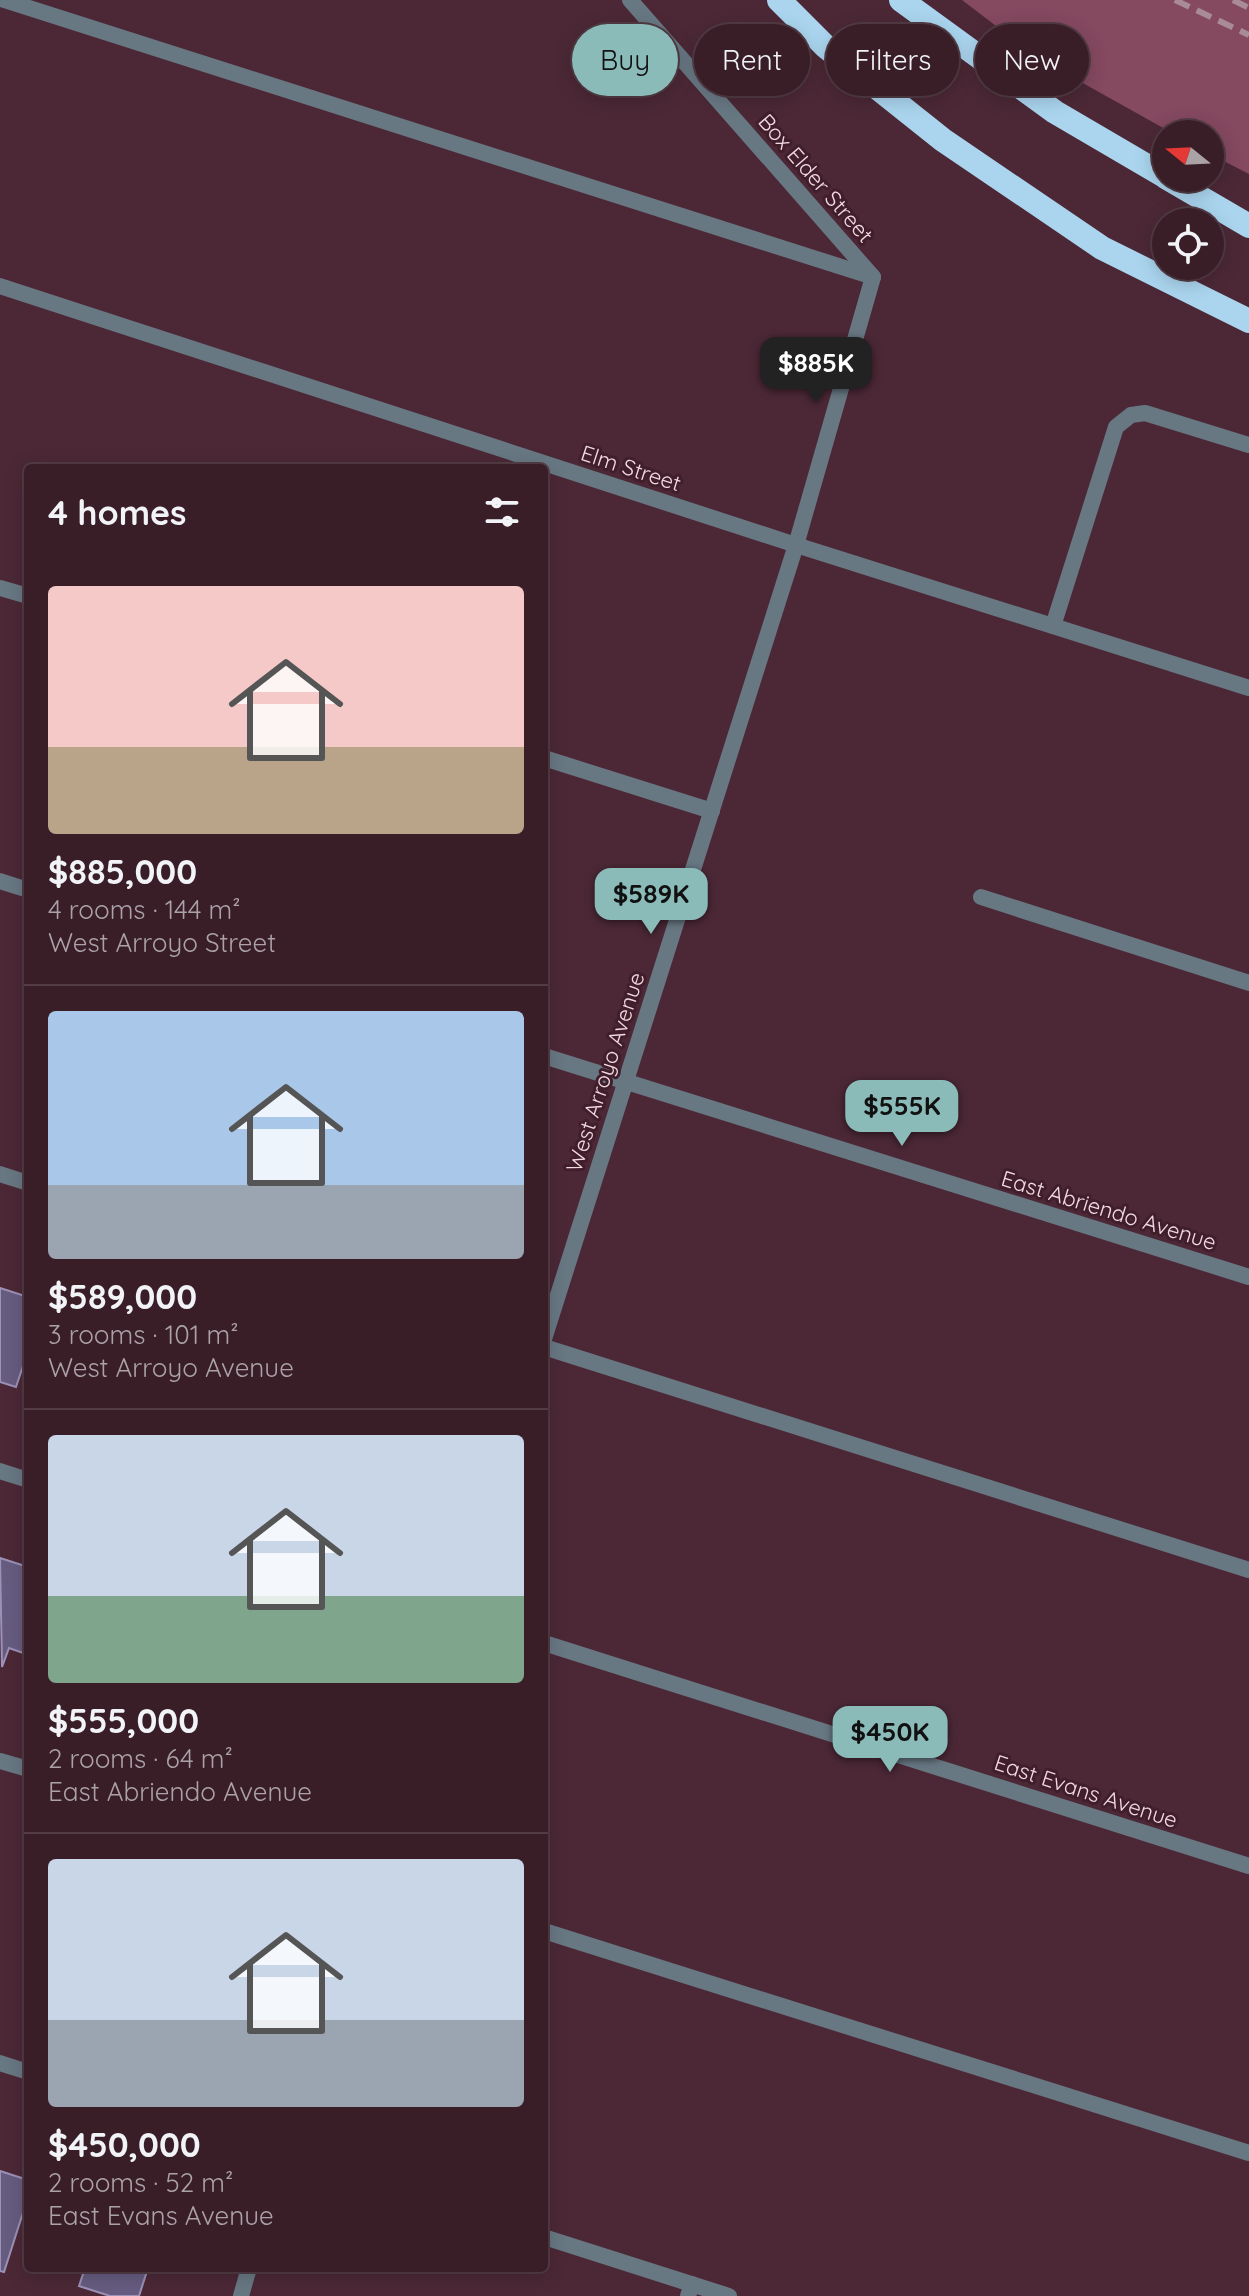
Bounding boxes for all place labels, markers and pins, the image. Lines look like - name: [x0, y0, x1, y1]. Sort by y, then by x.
- pin: $885K: [760, 337, 872, 405]
- pin: $589K: [595, 868, 707, 936]
- pin: $555K: [846, 1080, 958, 1148]
- pin: $450K: [834, 1706, 946, 1774]

